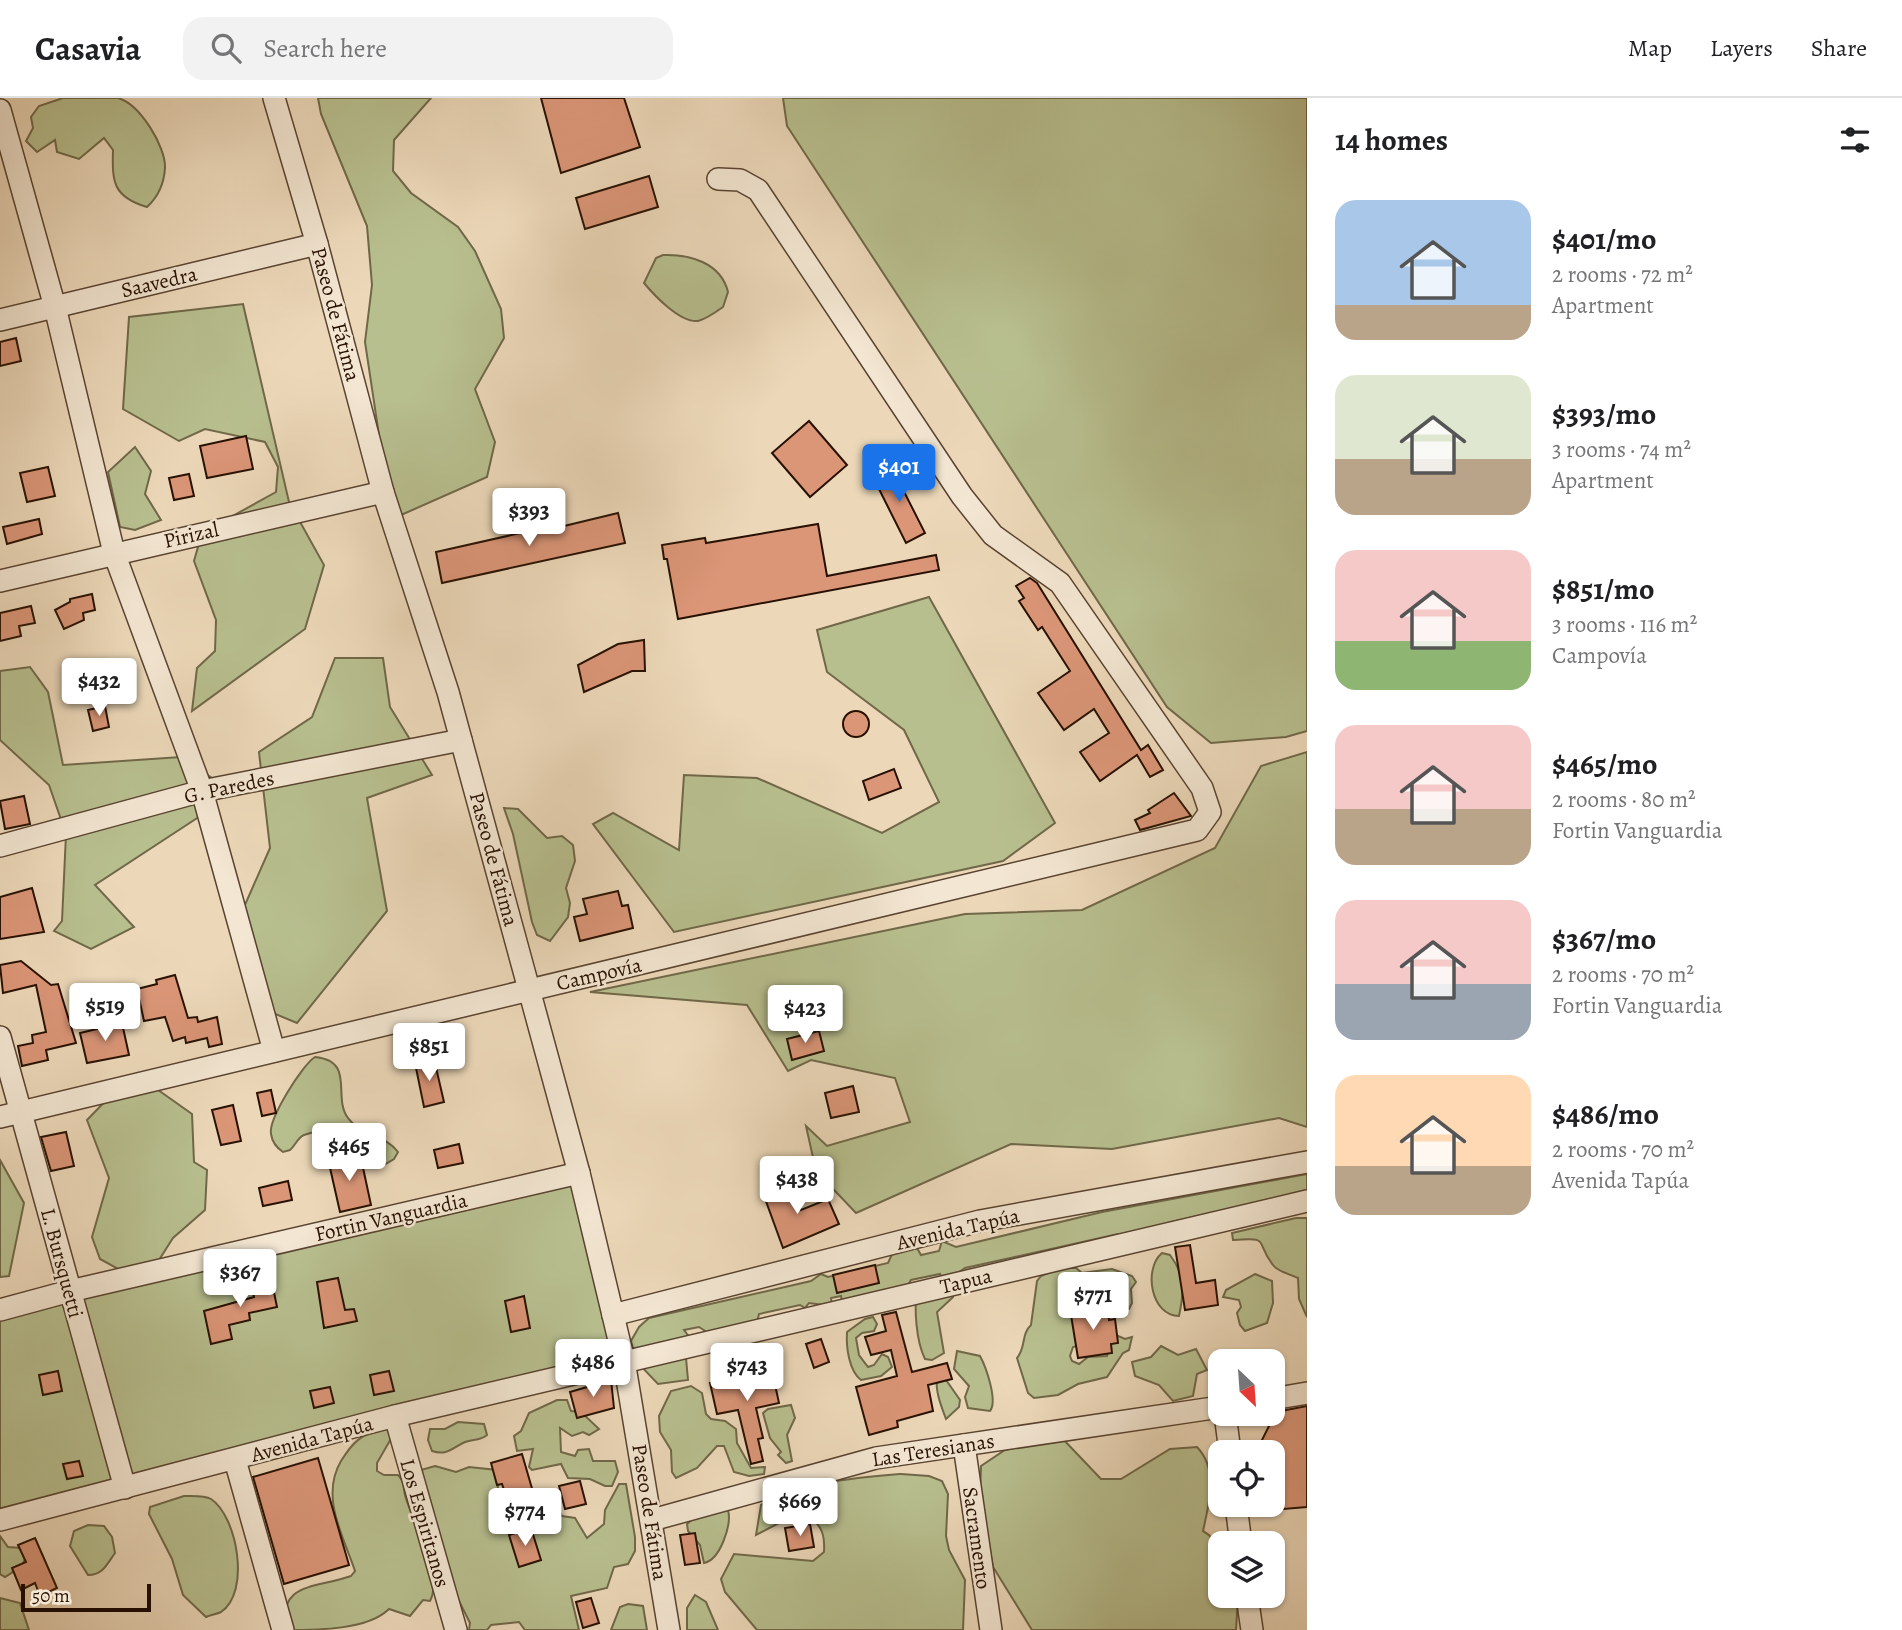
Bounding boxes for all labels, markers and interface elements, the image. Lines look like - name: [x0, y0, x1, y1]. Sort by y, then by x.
- search box: [183, 17, 673, 80]
- text: Casavia: [35, 26, 141, 71]
- icon: search: [207, 29, 245, 67]
- text: Search here: [263, 31, 387, 66]
- text: Map: [1628, 32, 1672, 64]
- text: Layers: [1710, 32, 1773, 64]
- text: Share: [1811, 32, 1867, 64]
- text: 14 homes: [1335, 120, 1448, 160]
- icon: filters: [1836, 121, 1874, 159]
- text: $401/mo: [1552, 219, 1656, 259]
- icon: home: [1391, 228, 1475, 312]
- street label: Paseo de Fátima: [305, 244, 367, 384]
- text: 2 rooms · 72 m²: [1552, 259, 1693, 290]
- street label: Saavedra: [118, 260, 200, 304]
- text: Apartment: [1552, 290, 1654, 321]
- text: $393/mo: [1552, 394, 1656, 434]
- icon: home: [1391, 403, 1475, 487]
- text: 3 rooms · 74 m²: [1552, 434, 1691, 465]
- pin: $401: [858, 444, 940, 504]
- text: $401: [878, 451, 920, 482]
- text: Apartment: [1552, 465, 1654, 496]
- pin: $393: [488, 489, 570, 548]
- text: $393: [508, 495, 550, 526]
- street label: Pirizal: [161, 515, 221, 555]
- text: $851/mo: [1552, 569, 1654, 609]
- icon: home: [1391, 578, 1475, 662]
- text: 3 rooms · 116 m²: [1552, 609, 1697, 640]
- text: Campovía: [1552, 640, 1647, 671]
- pin: $432: [58, 658, 140, 718]
- text: $432: [78, 665, 120, 696]
- text: $465/mo: [1552, 744, 1657, 784]
- icon: home: [1391, 753, 1475, 837]
- street label: G. Paredes: [181, 764, 277, 810]
- text: 2 rooms · 80 m²: [1552, 784, 1696, 815]
- street label: Paseo de Fátima: [463, 789, 525, 929]
- text: Fortin Vanguardia: [1552, 815, 1723, 846]
- text: $367/mo: [1552, 919, 1656, 959]
- icon: home: [1391, 928, 1475, 1012]
- street label: Campovía: [554, 951, 645, 997]
- text: 2 rooms · 70 m²: [1552, 959, 1694, 990]
- pin: $519: [64, 984, 146, 1043]
- pin: $423: [764, 986, 846, 1045]
- text: $519: [85, 990, 125, 1021]
- text: Fortin Vanguardia: [1552, 990, 1723, 1021]
- text: $423: [784, 992, 826, 1023]
- pin: $851: [388, 1024, 470, 1083]
- text: $851: [409, 1030, 449, 1061]
- text: $486/mo: [1552, 1094, 1659, 1134]
- icon: home: [1391, 1103, 1475, 1187]
- pin: $465: [308, 1124, 390, 1183]
- text: $465: [328, 1130, 370, 1161]
- text: 2 rooms · 70 m²: [1552, 1134, 1694, 1165]
- pin: $438: [756, 1156, 838, 1216]
- text: $438: [776, 1163, 818, 1194]
- text: Avenida Tapúa: [1552, 1165, 1689, 1196]
- street label: Fortin Vanguardia: [312, 1186, 470, 1248]
- street label: Avenida Tapúa: [893, 1201, 1022, 1257]
- street label: L. Bursquetti: [34, 1205, 90, 1321]
- pin: $367: [199, 1250, 281, 1309]
- text: $367: [219, 1256, 261, 1287]
- street label: Tapua: [937, 1261, 995, 1301]
- pin: $771: [1052, 1272, 1134, 1332]
- text: $771: [1074, 1279, 1112, 1310]
- pin: $486: [552, 1340, 634, 1399]
- pin: $743: [706, 1344, 788, 1403]
- text: $486: [571, 1346, 615, 1377]
- north arrow: [1208, 1349, 1284, 1426]
- map controls: [1208, 1349, 1285, 1608]
- text: $743: [726, 1350, 768, 1381]
- street label: Avenida Tapúa: [247, 1409, 376, 1469]
- street label: Las Teresianas: [870, 1426, 996, 1474]
- button: locate: [1208, 1440, 1285, 1517]
- street label: Paseo de Fátima: [625, 1442, 675, 1583]
- street label: Los Espiritanos: [393, 1455, 457, 1591]
- pin: $669: [759, 1478, 841, 1538]
- text: $669: [779, 1485, 821, 1516]
- street label: Sacramento: [956, 1485, 998, 1591]
- pin: $774: [484, 1488, 566, 1548]
- text: $774: [504, 1495, 546, 1526]
- button: layers: [1208, 1531, 1285, 1608]
- scale bar: [21, 1581, 150, 1613]
- text: 50 m: [32, 1583, 70, 1609]

